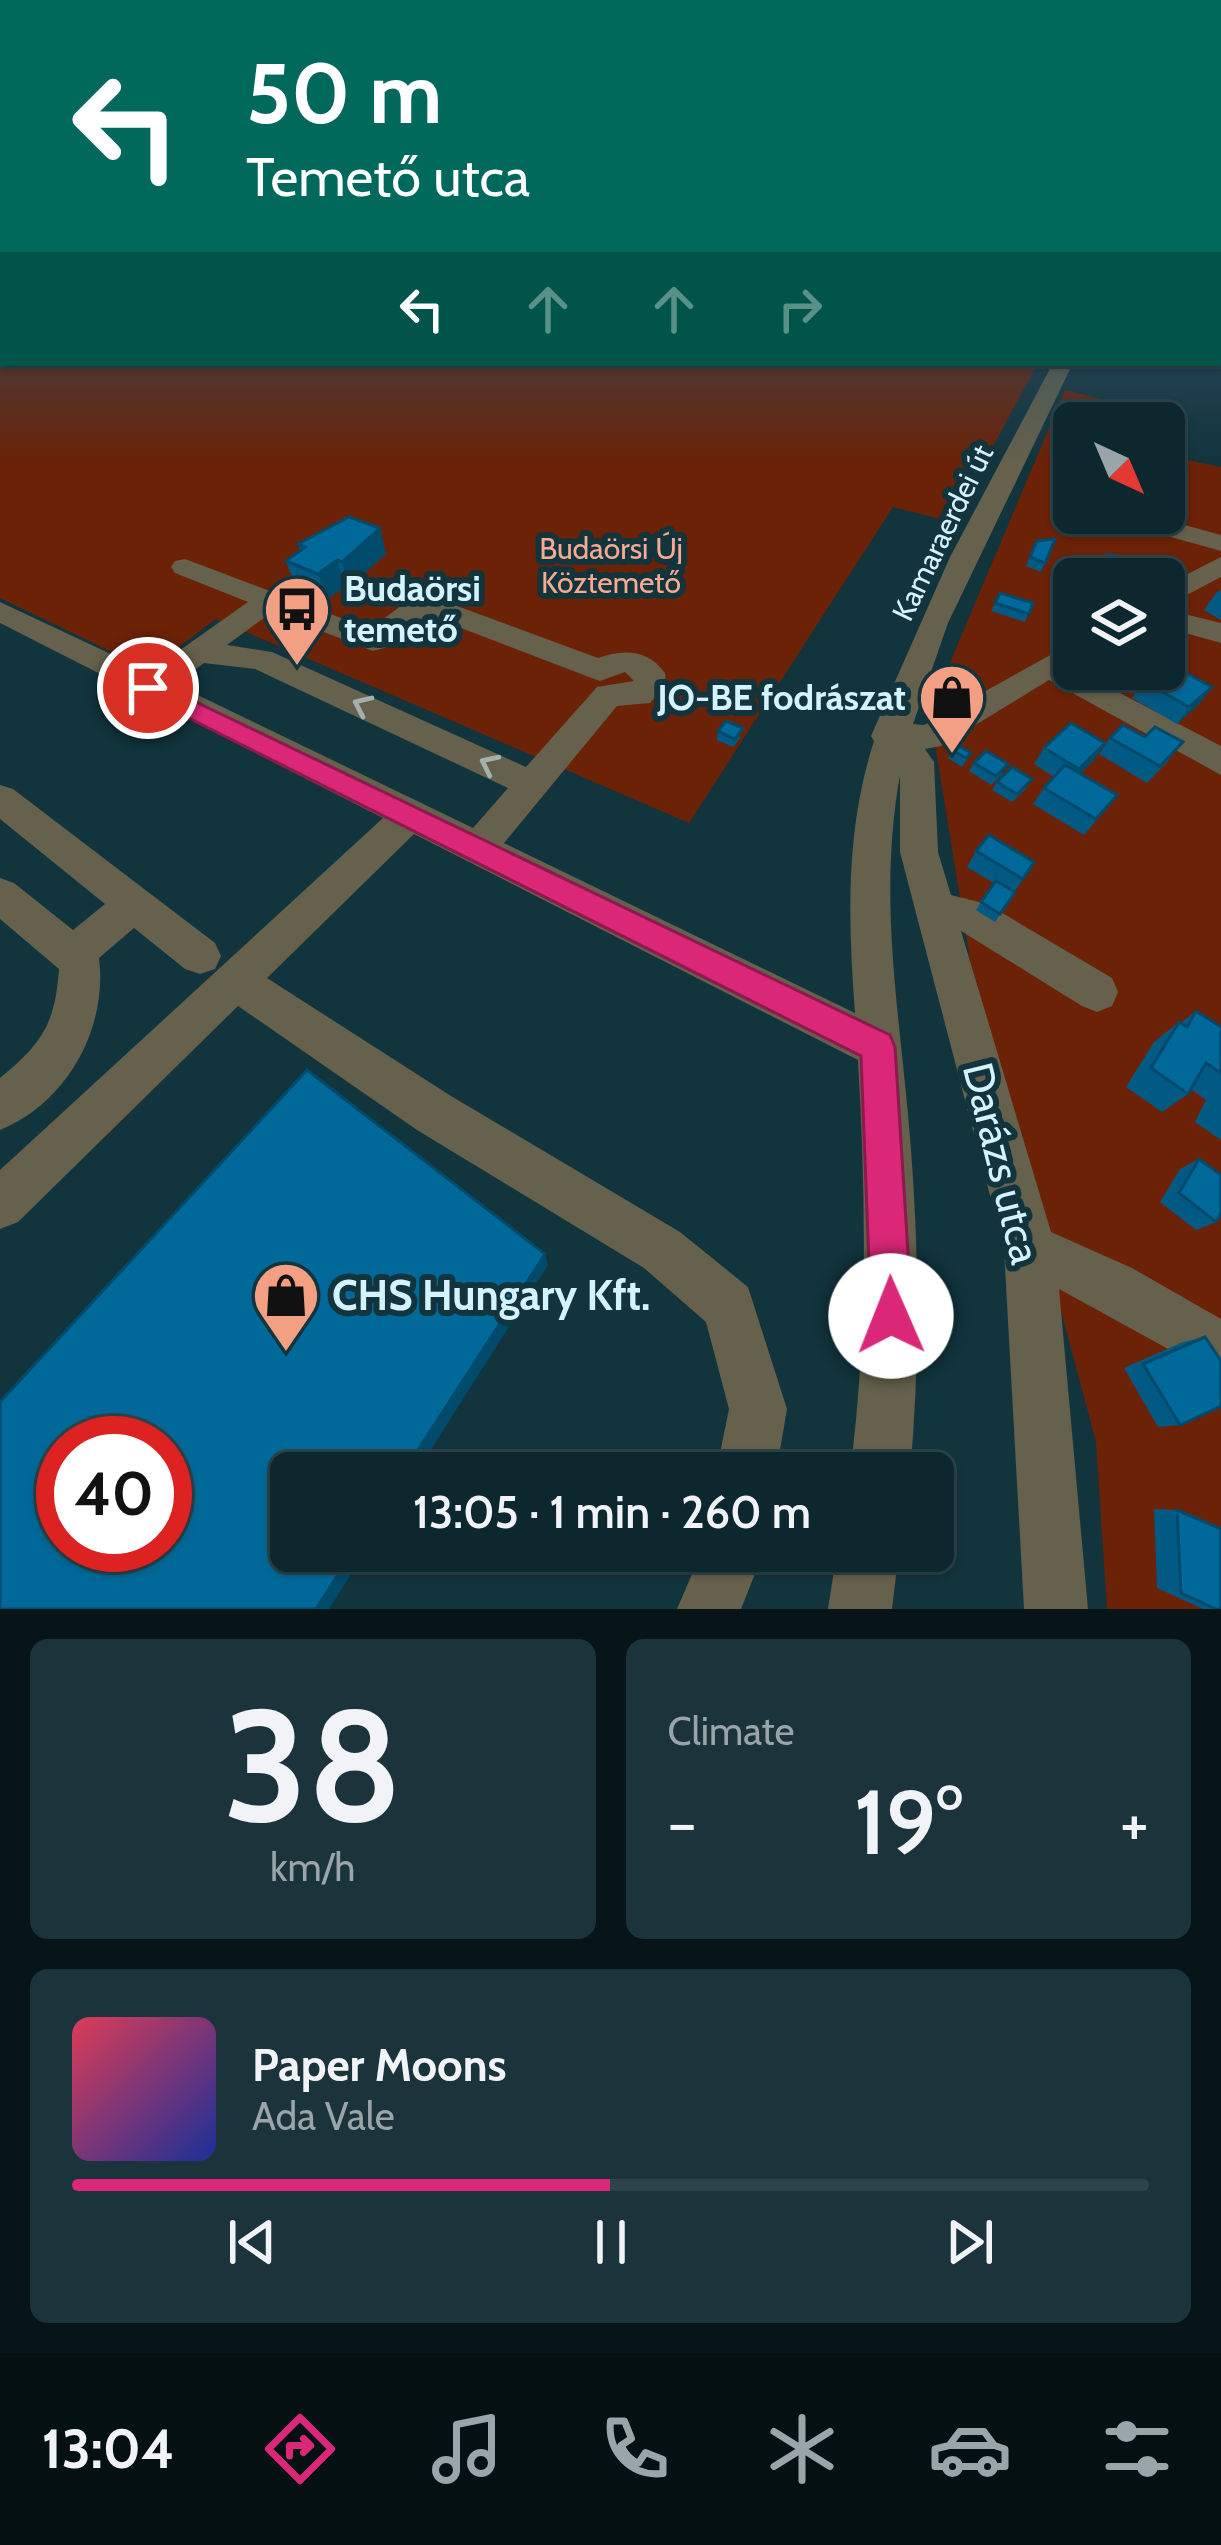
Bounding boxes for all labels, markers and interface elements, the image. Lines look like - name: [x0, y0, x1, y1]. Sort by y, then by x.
- text: 50 m: [246, 42, 442, 144]
- icon: left: [48, 48, 204, 204]
- text: Temető utca: [246, 144, 530, 210]
- icon: left: [389, 276, 455, 342]
- icon: ahead: [515, 276, 581, 342]
- icon: ahead: [641, 276, 707, 342]
- icon: right: [767, 276, 833, 342]
- north arrow: [1053, 402, 1185, 534]
- map controls: [1053, 402, 1185, 690]
- street label: Kamaraerdei út: [884, 439, 1001, 627]
- park label: Budaörsi Új Köztemető: [539, 530, 683, 601]
- button: layers: [1053, 558, 1185, 690]
- place label: Budaörsi temető: [344, 566, 481, 651]
- bus stop icon: Budaörsi temető: [262, 574, 332, 668]
- pin: [97, 637, 199, 739]
- icon: arrive: [115, 655, 181, 721]
- shop icon: JO-BE fodrászat: [917, 662, 987, 756]
- place label: JO-BE fodrászat: [656, 675, 906, 719]
- one-way arrow: [353, 696, 374, 720]
- one-way arrow: [480, 755, 501, 778]
- street label: Darázs utca: [952, 1057, 1052, 1269]
- position arrow: [828, 1253, 954, 1379]
- shop icon: CHS Hungary Kft.: [251, 1260, 321, 1354]
- place label: CHS Hungary Kft.: [332, 1269, 650, 1321]
- speed limit sign: 40: [36, 1416, 192, 1572]
- text: 13:05 · 1 min · 260 m: [413, 1485, 811, 1539]
- text: 38: [224, 1670, 402, 1860]
- text: Climate: [668, 1707, 794, 1755]
- text: 19°: [854, 1767, 963, 1877]
- text: −: [668, 1782, 697, 1863]
- text: +: [1120, 1782, 1149, 1863]
- text: km/h: [270, 1843, 355, 1891]
- text: Paper Moons: [252, 2038, 507, 2092]
- text: Ada Vale: [252, 2092, 395, 2140]
- icon: previous: [219, 2209, 285, 2275]
- icon: pause: [578, 2209, 644, 2275]
- icon: next: [937, 2209, 1003, 2275]
- icon: directions: [258, 2407, 342, 2491]
- icon: music: [425, 2407, 509, 2491]
- icon: phone: [593, 2407, 677, 2491]
- icon: climate: [760, 2407, 844, 2491]
- icon: car: [928, 2407, 1012, 2491]
- icon: filters: [1095, 2407, 1179, 2491]
- text: 13:04: [42, 2416, 174, 2482]

